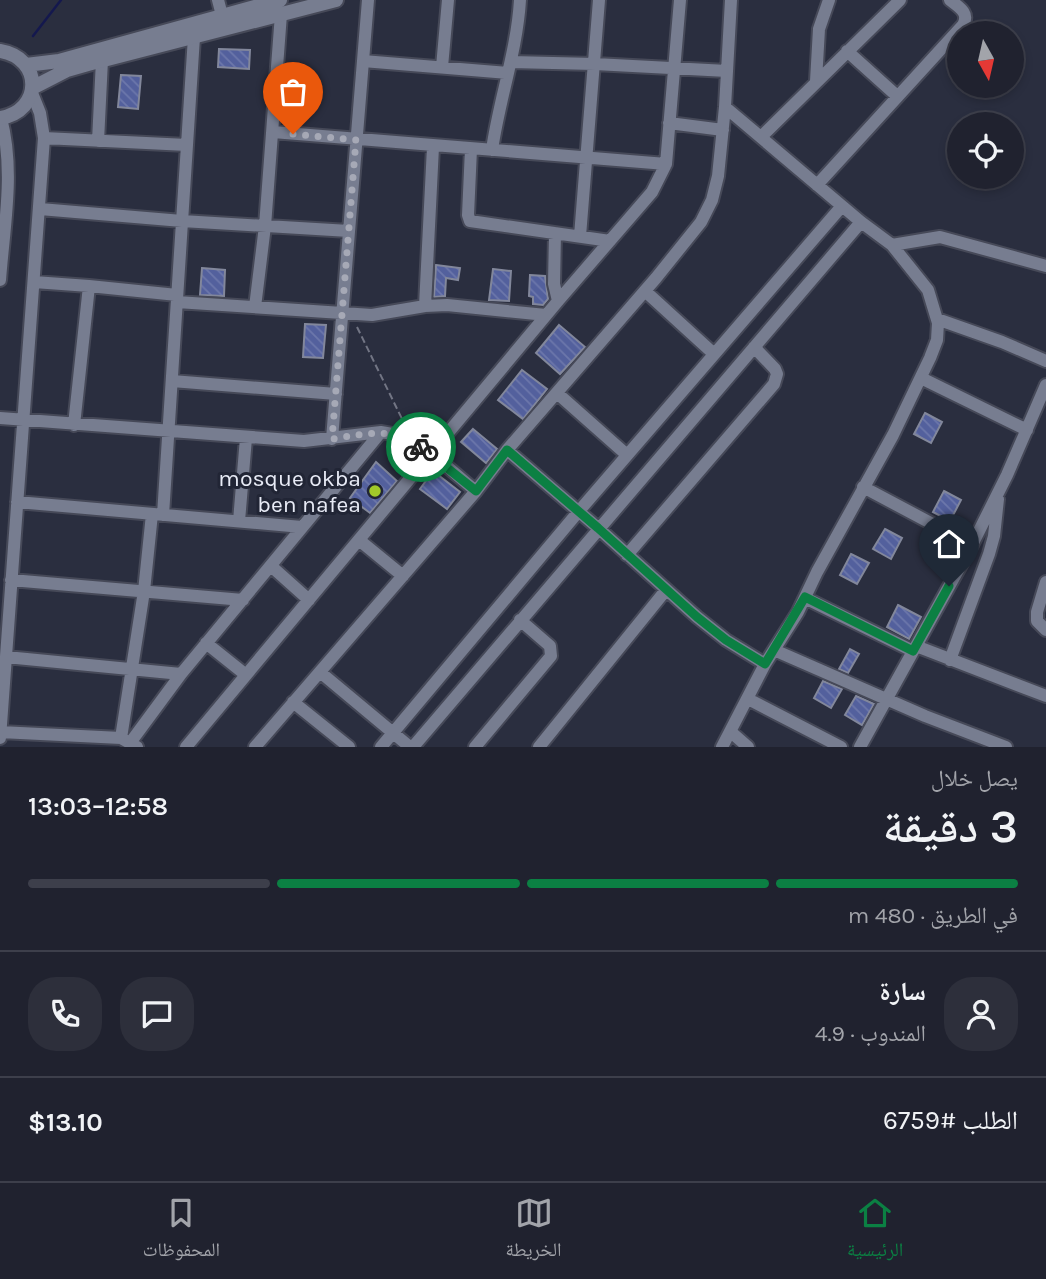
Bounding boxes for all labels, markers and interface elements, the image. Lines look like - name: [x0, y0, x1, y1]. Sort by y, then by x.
- north arrow: [947, 21, 1024, 98]
- map controls: [947, 21, 1024, 189]
- pin: [263, 62, 323, 134]
- icon: bag: [274, 73, 312, 111]
- button: locate: [947, 112, 1024, 189]
- courier: [386, 412, 456, 482]
- icon: bike: [402, 428, 440, 466]
- place label: mosque okba ben nafea: [218, 465, 361, 518]
- marker: mosque okba ben nafea: [367, 483, 383, 499]
- pin: [919, 514, 979, 586]
- icon: home: [930, 525, 968, 563]
- text: يصل خلال: [931, 765, 1018, 792]
- text: 12:58–13:03: [28, 791, 168, 822]
- text: 3 دقيقة: [883, 800, 1018, 854]
- text: في الطريق · 480 m: [848, 902, 1018, 929]
- text: سارة: [879, 976, 926, 1007]
- button: phone: [28, 977, 102, 1051]
- button: chat: [120, 977, 194, 1051]
- button: person: [944, 977, 1018, 1051]
- text: المندوب · 4.9: [815, 1020, 926, 1047]
- text: الطلب #6759: [883, 1105, 1018, 1136]
- text: $13.10: [28, 1107, 103, 1138]
- tab: المحفوظات: [143, 1194, 220, 1268]
- tab: الخريطة: [506, 1194, 561, 1268]
- tab: الرئيسية: [847, 1194, 903, 1268]

